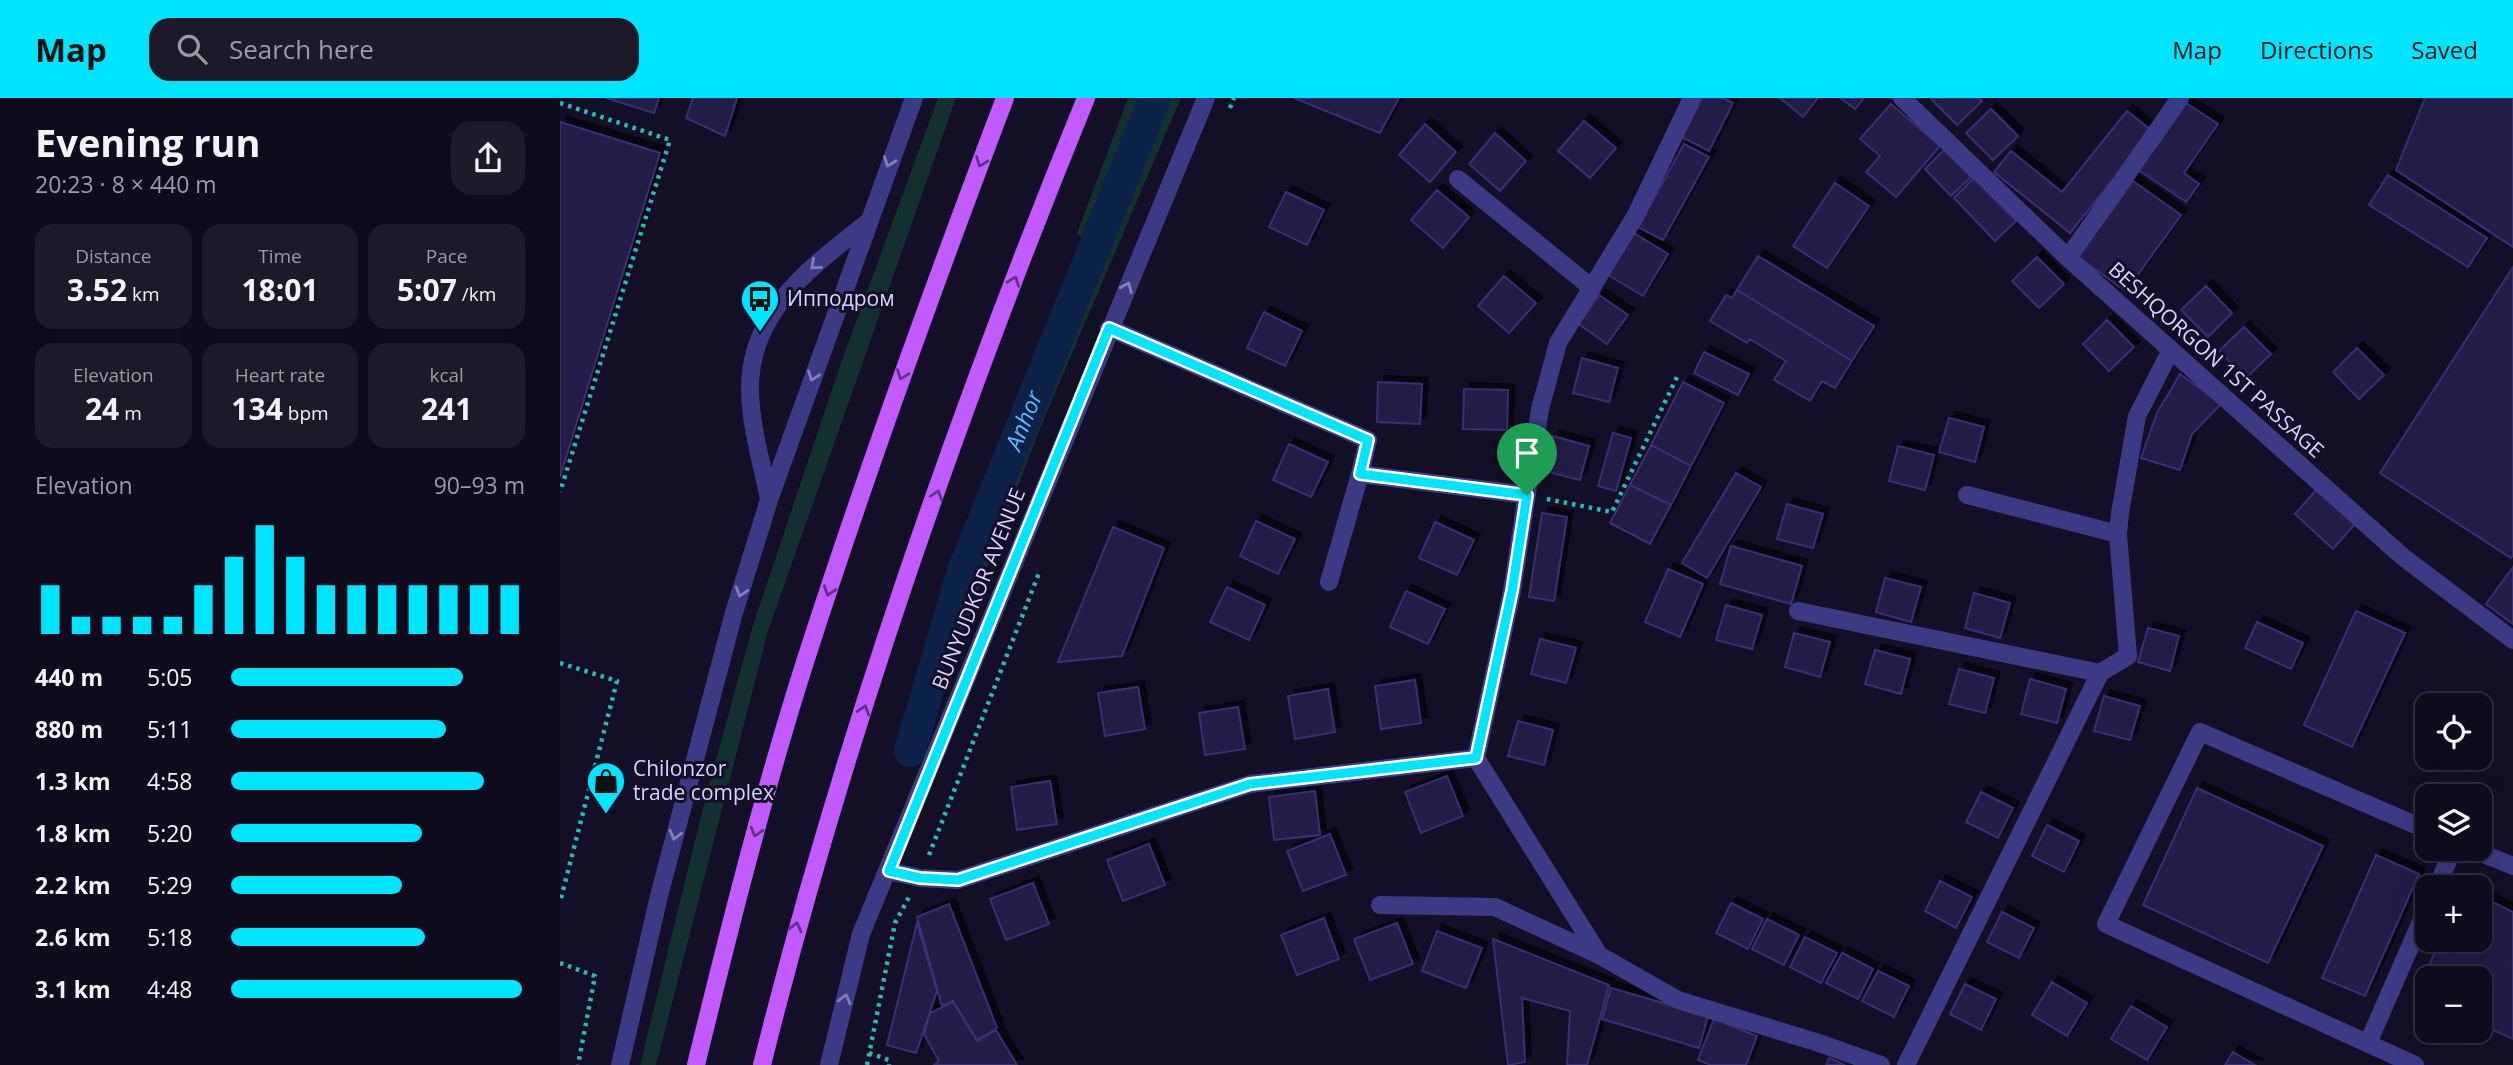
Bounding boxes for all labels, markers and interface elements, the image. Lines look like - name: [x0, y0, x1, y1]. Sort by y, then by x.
- search box: [149, 18, 639, 81]
- text: Map: [35, 27, 107, 72]
- icon: search: [173, 30, 211, 68]
- text: Search here: [229, 31, 374, 67]
- text: Map: [2172, 33, 2222, 66]
- text: Directions: [2260, 33, 2373, 66]
- text: Saved: [2411, 33, 2478, 66]
- text: Evening run: [35, 116, 260, 168]
- button: share: [451, 121, 525, 195]
- one-way arrow: [884, 155, 898, 167]
- one-way arrow: [975, 155, 989, 167]
- text: 20:23 · 8 × 440 m: [35, 168, 217, 200]
- text: Distance: [75, 243, 152, 269]
- text: Time: [258, 243, 302, 269]
- text: Pace: [426, 243, 468, 269]
- street label: BESHQORGON 1ST PASSAGE: [2103, 255, 2330, 463]
- one-way arrow: [810, 257, 823, 269]
- text: 3.52: [67, 269, 127, 310]
- text: 18:01: [241, 269, 319, 310]
- text: 5:07: [397, 269, 457, 310]
- one-way arrow: [1006, 276, 1020, 288]
- bus stop icon: Ипподром: [739, 278, 781, 333]
- text: km: [127, 281, 160, 307]
- text: /km: [457, 281, 496, 307]
- one-way arrow: [1118, 281, 1132, 293]
- place label: Ипподром: [787, 284, 895, 312]
- text: Elevation: [73, 362, 154, 388]
- text: Heart rate: [235, 362, 325, 388]
- text: kcal: [429, 362, 464, 388]
- one-way arrow: [807, 369, 821, 382]
- one-way arrow: [896, 369, 910, 381]
- water label: Anhor: [996, 385, 1050, 457]
- text: 24: [85, 388, 119, 429]
- text: 134: [231, 388, 283, 429]
- text: 241: [421, 388, 472, 429]
- text: m: [119, 400, 142, 426]
- text: bpm: [283, 400, 329, 426]
- pin: [1497, 423, 1557, 495]
- icon: arrive: [1508, 434, 1546, 472]
- text: Elevation: [35, 469, 133, 501]
- text: 90–93 m: [434, 469, 525, 501]
- street label: BUNYUDKOR AVENUE: [925, 484, 1031, 693]
- one-way arrow: [929, 489, 943, 502]
- one-way arrow: [823, 584, 837, 596]
- one-way arrow: [735, 585, 749, 597]
- text: 440 m: [35, 661, 103, 693]
- text: 5:05: [147, 661, 193, 693]
- map controls: [2415, 693, 2492, 1043]
- button: locate: [2415, 693, 2492, 770]
- one-way arrow: [855, 705, 870, 717]
- text: 880 m: [35, 713, 103, 745]
- text: 5:11: [147, 713, 193, 745]
- place label: Chilonzor trade complex: [633, 754, 774, 806]
- shop icon: Chilonzor trade complex: [585, 760, 627, 815]
- text: 1.3 km: [35, 765, 111, 797]
- text: 4:58: [147, 765, 193, 797]
- button: layers: [2415, 784, 2492, 861]
- text: 1.8 km: [35, 817, 111, 849]
- text: 5:20: [147, 817, 193, 849]
- one-way arrow: [749, 826, 764, 838]
- one-way arrow: [669, 829, 683, 841]
- text: 2.2 km: [35, 869, 111, 901]
- text: 5:29: [147, 869, 193, 901]
- button: +: [2415, 875, 2492, 952]
- text: 2.6 km: [35, 921, 111, 953]
- text: 5:18: [147, 921, 193, 953]
- one-way arrow: [788, 922, 802, 934]
- button: −: [2415, 966, 2492, 1043]
- text: 3.1 km: [35, 973, 111, 1005]
- text: 4:48: [147, 973, 193, 1005]
- one-way arrow: [837, 993, 851, 1005]

